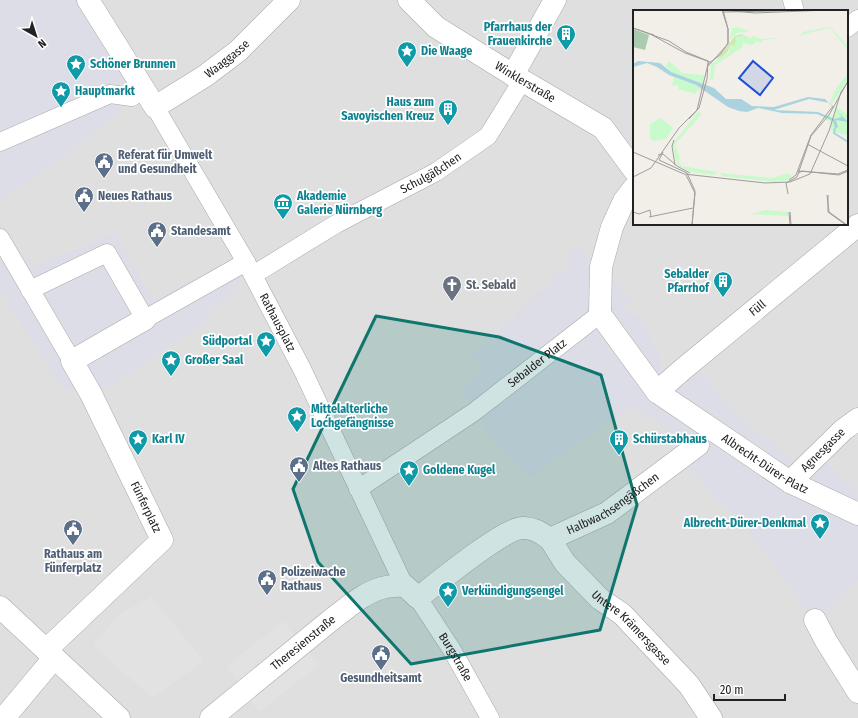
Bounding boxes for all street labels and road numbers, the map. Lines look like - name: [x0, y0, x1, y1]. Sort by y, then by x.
- street label: Waaggasse: [202, 37, 252, 81]
- street label: Winklerstraße: [492, 58, 558, 106]
- street label: Schulgäßchen: [398, 150, 464, 196]
- street label: Rathausplatz: [257, 291, 299, 354]
- street label: Füll: [746, 297, 769, 319]
- street label: Sebalder Platz: [505, 336, 569, 390]
- street label: Agnesgasse: [798, 425, 848, 475]
- street label: Albrecht-Dürer-Platz: [719, 431, 811, 497]
- street label: Halbwachsengäßchen: [564, 470, 662, 537]
- street label: Fünferplatz: [128, 479, 164, 535]
- street label: Untere Krämersgasse: [589, 588, 674, 668]
- street label: Theresienstraße: [268, 612, 338, 673]
- street label: Burgstraße: [436, 630, 475, 684]

